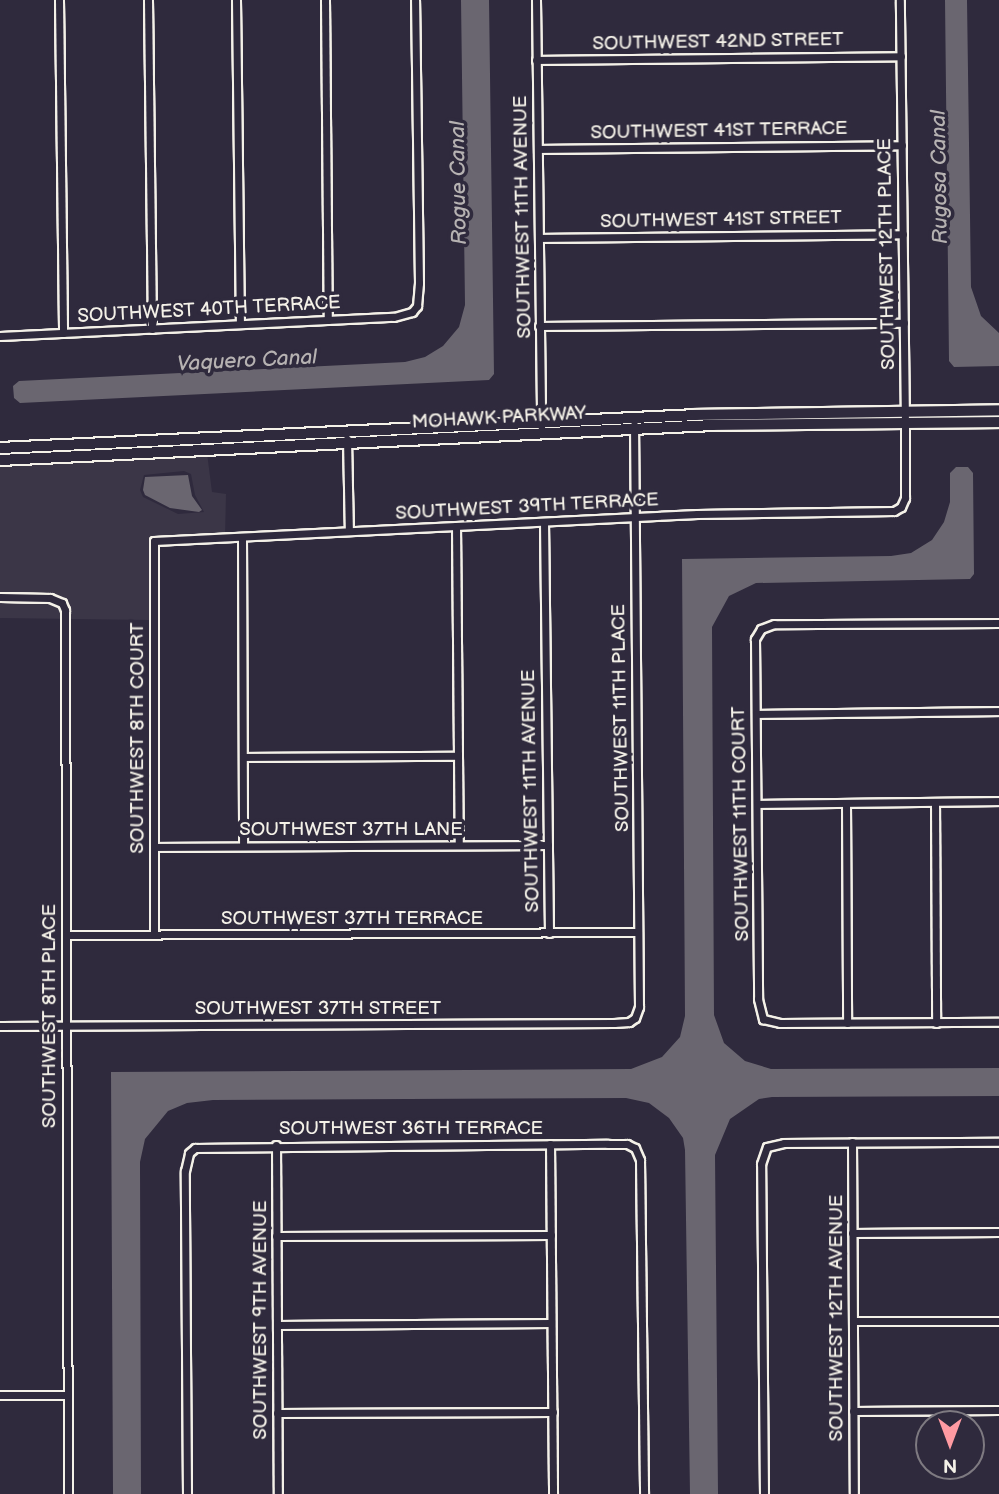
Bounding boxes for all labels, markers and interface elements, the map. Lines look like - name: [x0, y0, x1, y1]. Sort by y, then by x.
- street label: SOUTHWEST 42ND STREET: [592, 28, 844, 56]
- street label: SOUTHWEST 11TH AVENUE: [509, 95, 537, 339]
- water label: Rugosa Canal: [926, 110, 954, 244]
- street label: SOUTHWEST 41ST TERRACE: [590, 117, 848, 145]
- water label: Rogue Canal: [445, 121, 473, 245]
- street label: SOUTHWEST 12TH PLACE: [874, 138, 900, 370]
- street label: SOUTHWEST 41ST STREET: [600, 206, 842, 234]
- street label: SOUTHWEST 40TH TERRACE: [77, 292, 341, 328]
- water label: Vaquero Canal: [176, 345, 318, 377]
- street label: MOHAWK PARKWAY: [411, 402, 587, 434]
- street label: SOUTHWEST 39TH TERRACE: [395, 489, 659, 525]
- street label: SOUTHWEST 11TH PLACE: [608, 604, 634, 832]
- street label: SOUTHWEST 8TH COURT: [127, 622, 149, 854]
- street label: SOUTHWEST 11TH AVENUE: [517, 669, 545, 913]
- street label: SOUTHWEST 11TH COURT: [728, 706, 754, 942]
- street label: SOUTHWEST 37TH LANE: [239, 819, 463, 841]
- street label: SOUTHWEST 8TH PLACE: [39, 904, 61, 1128]
- street label: SOUTHWEST 37TH TERRACE: [221, 908, 483, 930]
- street label: SOUTHWEST 37TH STREET: [195, 998, 441, 1020]
- street label: SOUTHWEST 36TH TERRACE: [279, 1118, 543, 1140]
- street label: SOUTHWEST 12TH AVENUE: [826, 1195, 848, 1441]
- street label: SOUTHWEST 9TH AVENUE: [250, 1200, 272, 1440]
- north arrow: [915, 1410, 985, 1480]
- text: N: [943, 1453, 957, 1476]

